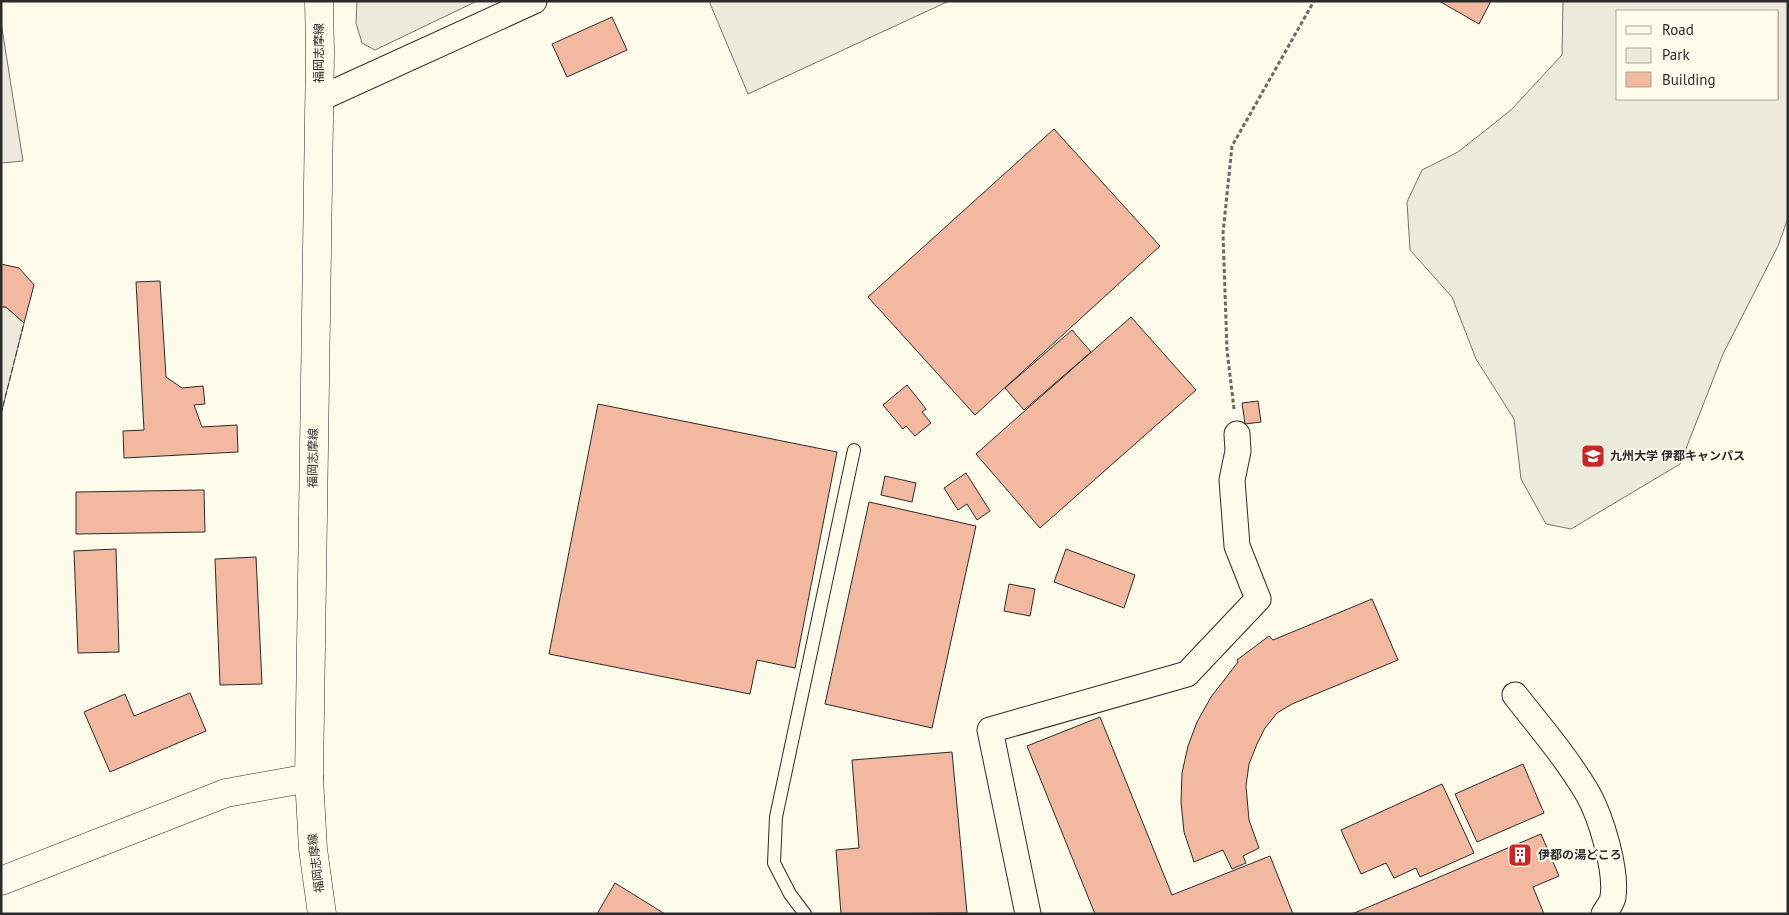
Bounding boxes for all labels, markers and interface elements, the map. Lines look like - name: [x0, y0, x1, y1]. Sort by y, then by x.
- legend: [1616, 10, 1779, 100]
- text: Road: [1662, 20, 1694, 39]
- street label: 福岡志摩線: [311, 23, 326, 83]
- text: Park: [1662, 45, 1690, 64]
- text: Building: [1662, 70, 1716, 89]
- street label: 福岡志摩線: [304, 428, 321, 488]
- school or university icon: 九州大学 伊都キャンパス: [1580, 443, 1606, 469]
- place label: 九州大学 伊都キャンパス: [1610, 448, 1745, 463]
- street label: 福岡志摩線: [304, 832, 327, 894]
- building icon: 伊都の湯どころ: [1507, 842, 1533, 868]
- place label: 伊都の湯どころ: [1538, 847, 1622, 862]

